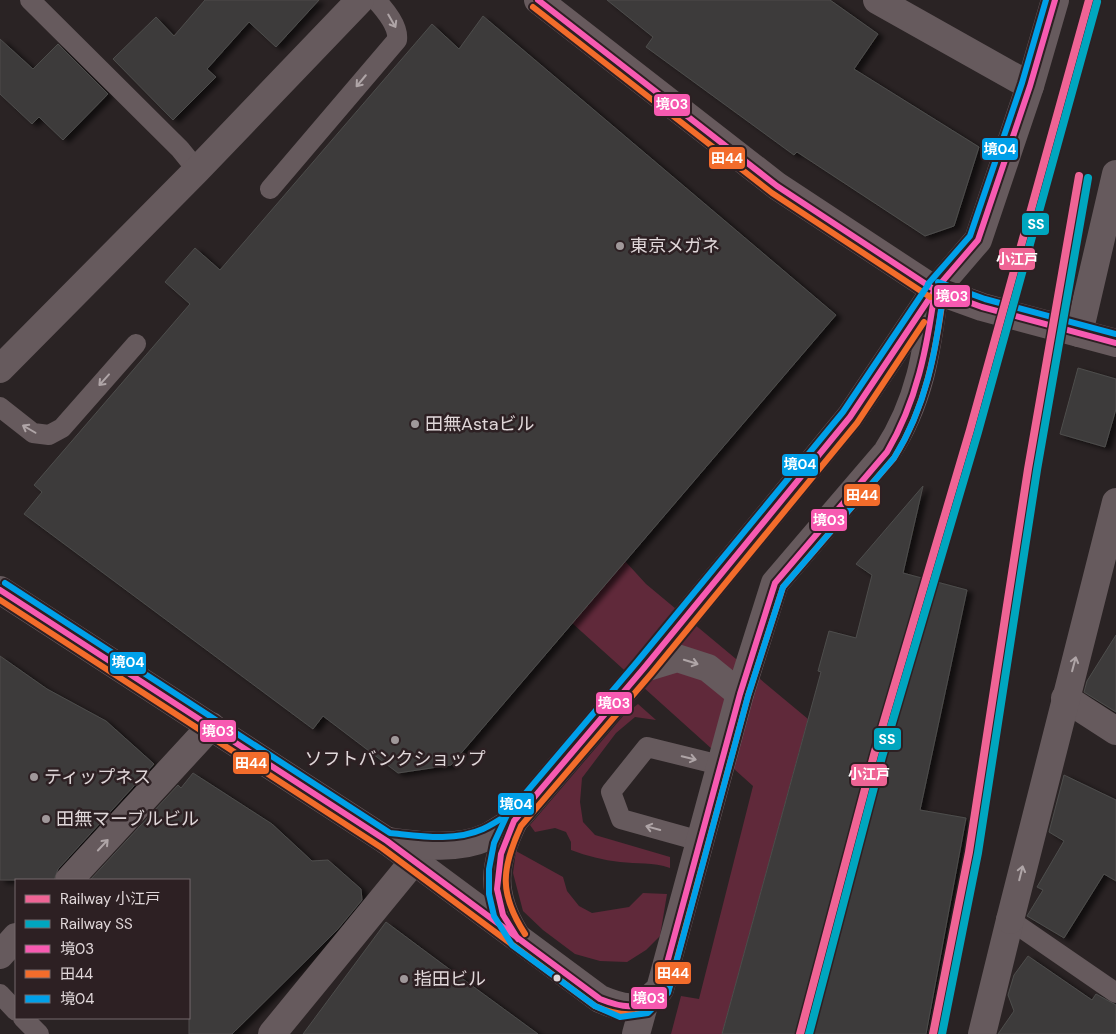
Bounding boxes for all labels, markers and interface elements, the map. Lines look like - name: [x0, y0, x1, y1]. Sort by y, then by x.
- one-way arrow: [387, 14, 397, 28]
- one-way arrow: [356, 74, 367, 87]
- line badge: 境03: [653, 93, 691, 117]
- text: 境03: [656, 95, 688, 113]
- line badge: 境04: [981, 137, 1019, 161]
- text: 境04: [984, 140, 1016, 158]
- line badge: 田44: [708, 146, 746, 170]
- text: 田44: [711, 149, 743, 167]
- line badge: SS: [1021, 212, 1050, 236]
- text: SS: [1028, 215, 1044, 233]
- place label: 東京メガネ: [630, 234, 720, 258]
- marker: 東京メガネ: [614, 240, 626, 252]
- line badge: 小江戸: [998, 247, 1036, 271]
- text: 小江戸: [996, 250, 1038, 268]
- line badge: 境03: [933, 284, 971, 308]
- text: 境03: [936, 287, 968, 305]
- one-way arrow: [98, 374, 110, 387]
- place label: 田無Astaビル: [425, 412, 534, 436]
- marker: 田無Astaビル: [409, 418, 421, 430]
- one-way arrow: [21, 424, 36, 434]
- line badge: 境04: [781, 453, 819, 477]
- text: 境04: [784, 455, 816, 473]
- line badge: 田44: [843, 483, 881, 507]
- text: 田44: [846, 486, 878, 504]
- line badge: 境03: [810, 508, 848, 532]
- text: 境03: [813, 511, 845, 529]
- line badge: 境04: [109, 651, 147, 675]
- text: 境04: [112, 653, 144, 671]
- one-way arrow: [1070, 657, 1079, 673]
- one-way arrow: [683, 658, 699, 668]
- line badge: 境03: [595, 691, 633, 715]
- text: 境03: [598, 694, 630, 712]
- line badge: 境03: [199, 719, 237, 743]
- text: 境03: [202, 722, 234, 740]
- line badge: SS: [873, 727, 902, 751]
- text: SS: [879, 730, 895, 748]
- marker: ソフトバンクショップ: [389, 734, 401, 746]
- place label: ソフトバンクショップ: [305, 747, 485, 771]
- line badge: 田44: [232, 751, 270, 775]
- one-way arrow: [681, 753, 697, 763]
- text: 田44: [235, 754, 267, 772]
- line badge: 小江戸: [850, 763, 888, 787]
- place label: ティップネス: [44, 765, 151, 789]
- text: 小江戸: [848, 765, 890, 783]
- marker: ティップネス: [28, 771, 40, 783]
- line badge: 境04: [497, 792, 535, 816]
- text: 境04: [500, 795, 532, 813]
- place label: 田無マーブルビル: [56, 807, 199, 831]
- marker: 田無マーブルビル: [40, 813, 52, 825]
- one-way arrow: [645, 822, 661, 832]
- one-way arrow: [97, 838, 109, 851]
- one-way arrow: [1017, 865, 1027, 881]
- legend: [15, 879, 190, 1019]
- text: Railway 小江戸: [60, 889, 160, 909]
- text: Railway SS: [60, 914, 133, 934]
- text: 境03: [60, 939, 94, 959]
- line badge: 田44: [654, 961, 692, 985]
- text: 田44: [60, 964, 93, 984]
- text: 田44: [657, 964, 689, 982]
- place label: 指田ビル: [414, 967, 486, 991]
- marker: 指田ビル: [398, 973, 410, 985]
- unlabelled marker: [552, 973, 562, 983]
- line badge: 境03: [630, 986, 668, 1010]
- text: 境04: [60, 989, 94, 1009]
- text: 境03: [633, 989, 665, 1007]

